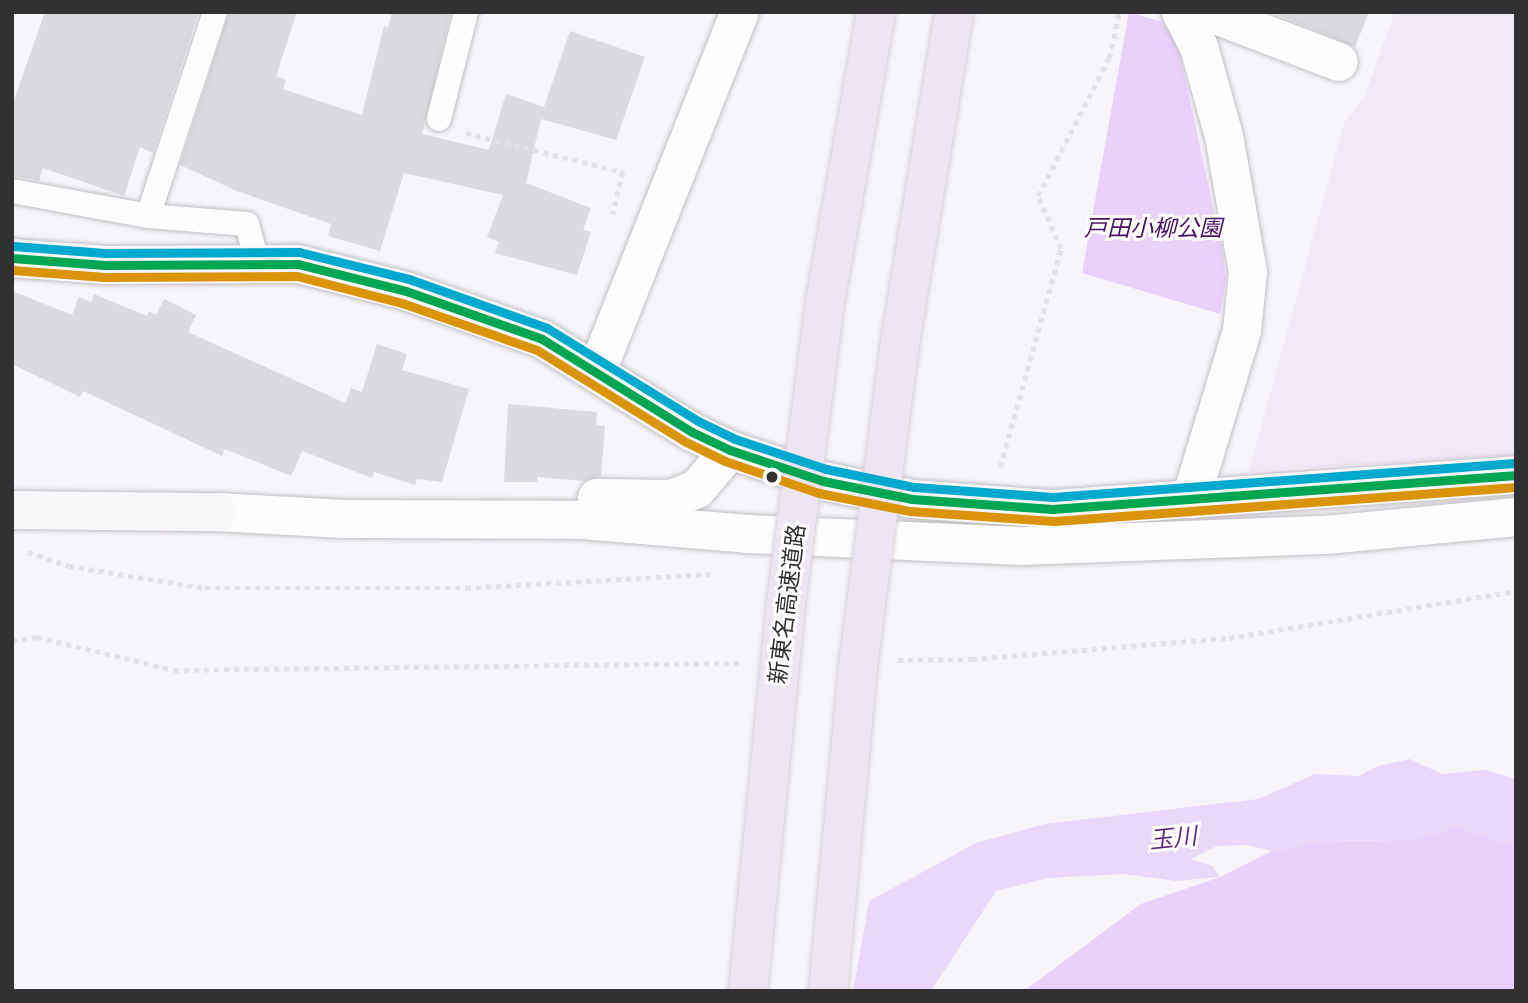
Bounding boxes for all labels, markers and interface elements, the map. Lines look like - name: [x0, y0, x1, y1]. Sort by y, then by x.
- park label: 戸田小柳公園: [1084, 214, 1222, 242]
- unlabelled marker: [765, 470, 779, 484]
- street label: 新東名高速道路: [763, 522, 811, 686]
- water label: 玉川: [1148, 821, 1198, 855]

